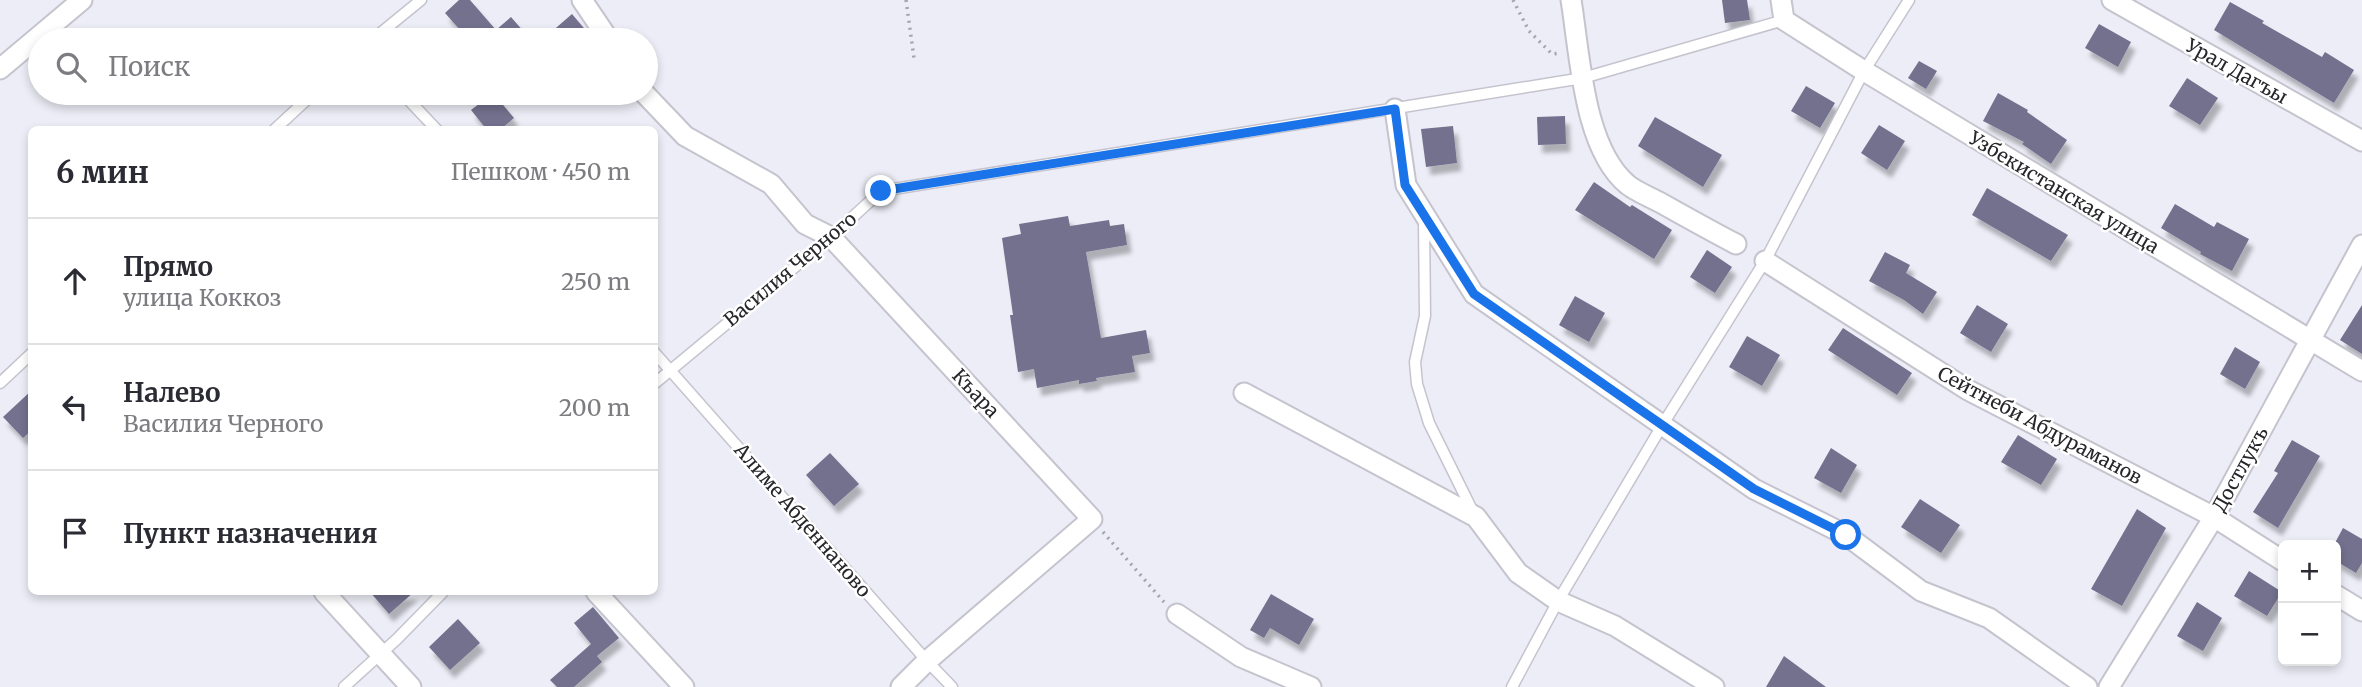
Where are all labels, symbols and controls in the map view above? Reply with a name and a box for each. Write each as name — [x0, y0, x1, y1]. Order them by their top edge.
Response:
search box — [28, 28, 658, 105]
street label: Урал Дагъы — [2181, 33, 2292, 109]
icon: search — [52, 48, 90, 86]
text: Поиск — [108, 50, 190, 83]
street label: Узбекистанская улица — [1964, 125, 2163, 258]
text: 6 мин — [56, 153, 149, 191]
text: Пешком · 450 m — [451, 157, 630, 186]
route end — [865, 175, 896, 206]
street label: Василия Черного — [719, 207, 861, 331]
text: Прямо — [123, 250, 213, 283]
icon: ahead — [56, 262, 94, 300]
text: 250 m — [561, 267, 630, 296]
text: улица Коккоз — [123, 283, 281, 312]
street label: Сейтнеби Абдураманов — [1934, 361, 2146, 489]
street label: Къара — [947, 364, 1005, 422]
text: Налево — [123, 376, 221, 409]
icon: left — [56, 388, 94, 426]
text: 200 m — [559, 393, 630, 422]
text: Василия Черного — [123, 409, 324, 438]
street label: Достлукъ — [2207, 422, 2273, 516]
street label: Алиме Абденнаново — [729, 437, 876, 602]
icon: arrive — [56, 514, 94, 552]
text: Пункт назначения — [123, 517, 377, 550]
route start — [1830, 519, 1861, 550]
map controls — [2278, 540, 2341, 666]
button: + — [2278, 540, 2341, 603]
button: − — [2278, 603, 2341, 666]

